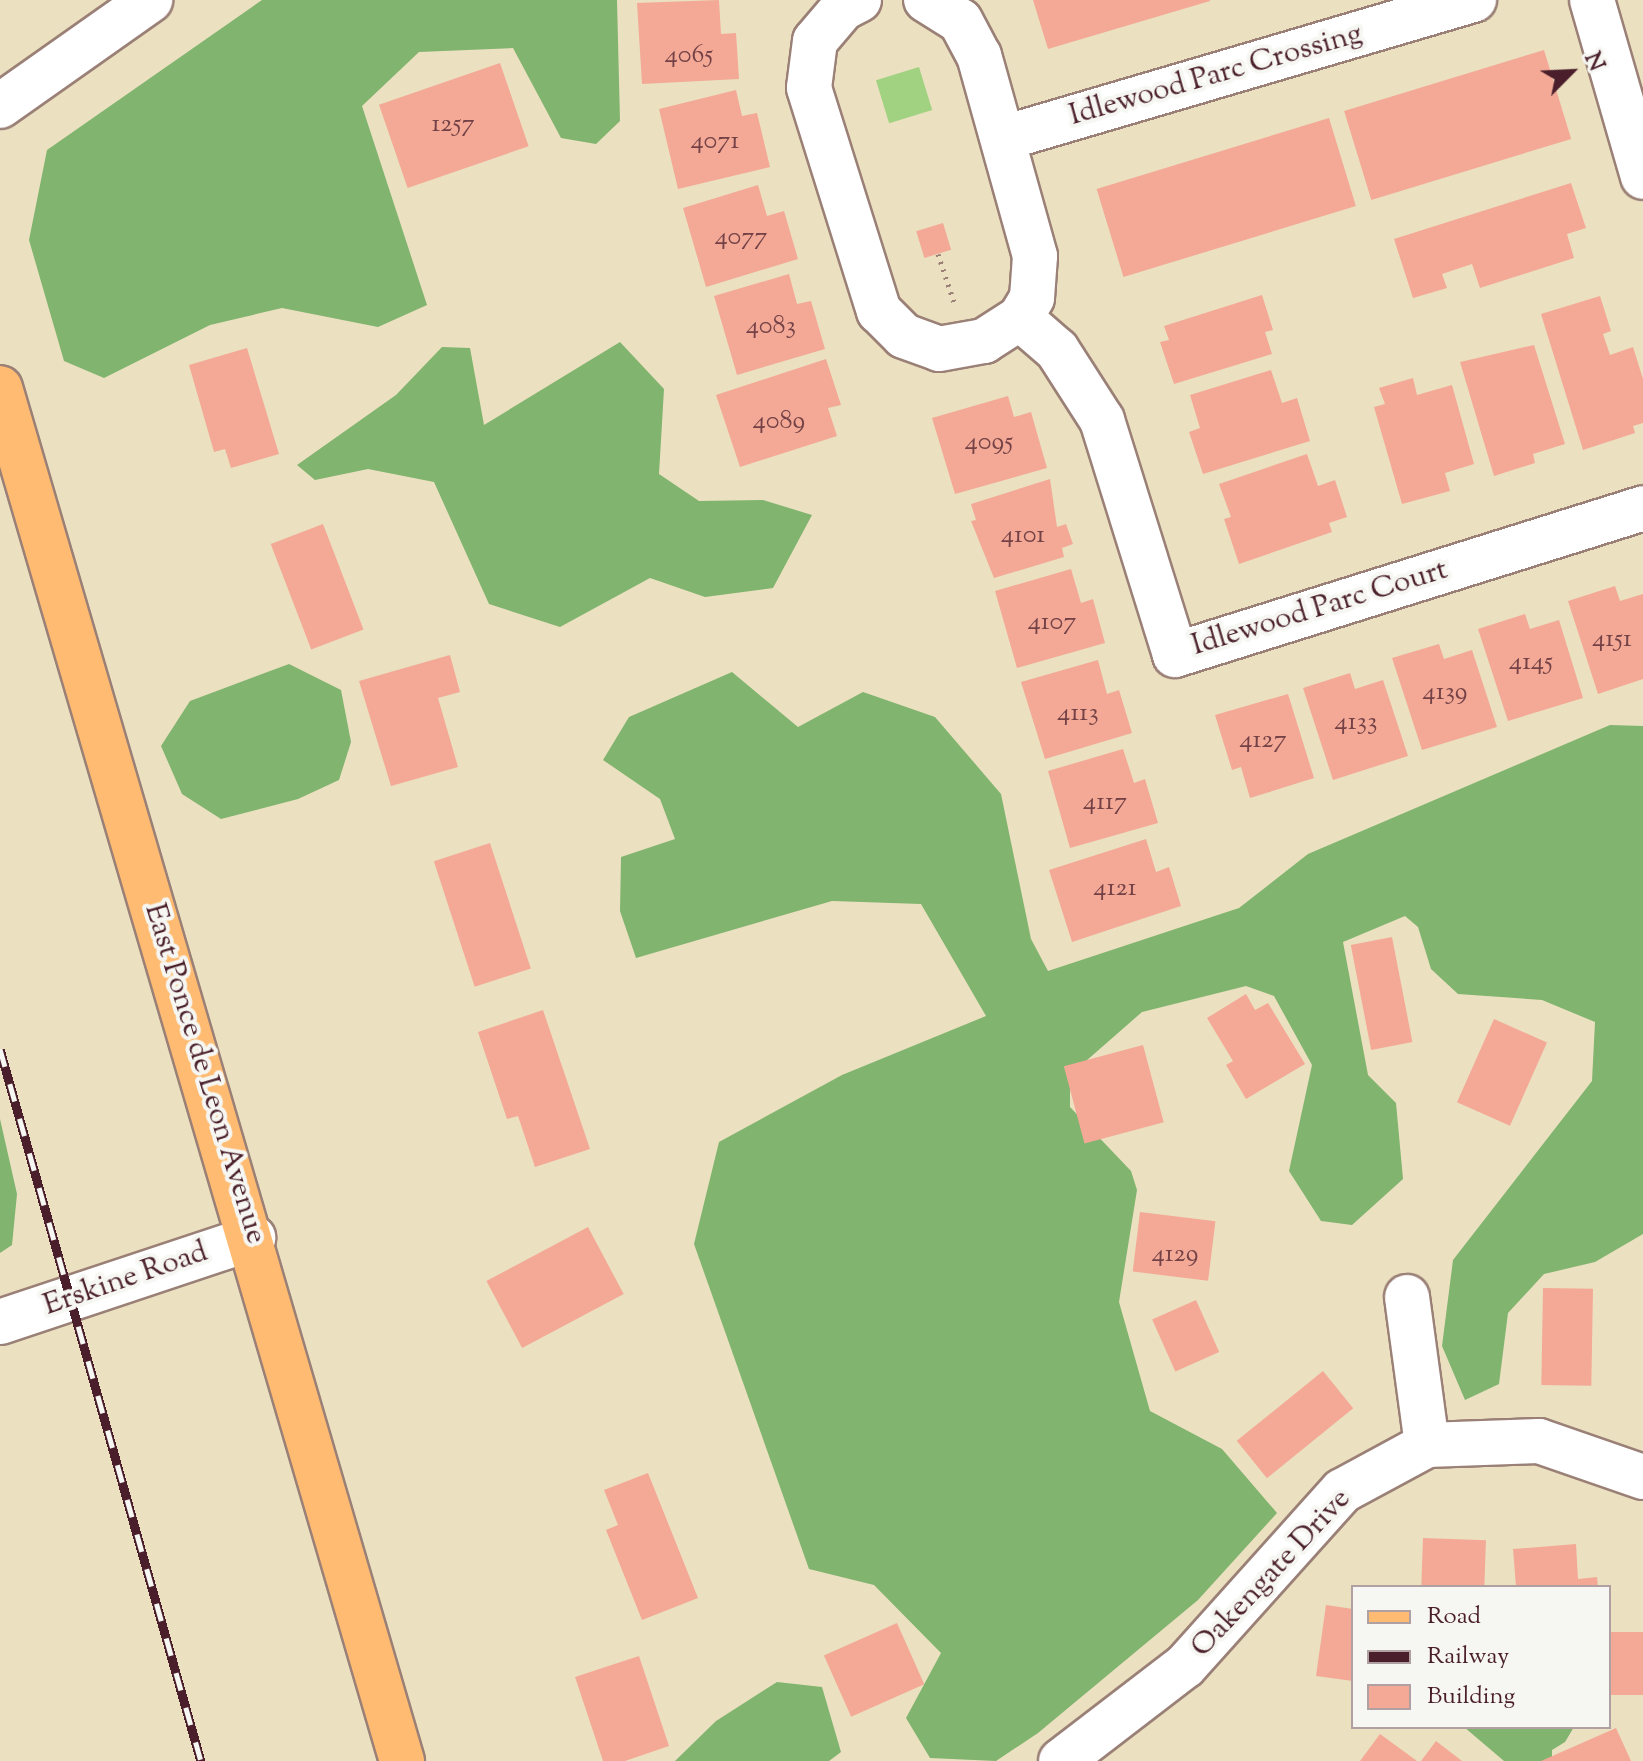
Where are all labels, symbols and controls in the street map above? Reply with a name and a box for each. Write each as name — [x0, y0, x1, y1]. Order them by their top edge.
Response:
street label: Idlewood Parc Crossing — [1065, 17, 1367, 135]
north arrow — [1531, 32, 1611, 112]
house number: 4065 — [665, 40, 713, 72]
text: N — [1575, 48, 1611, 77]
house number: 1257 — [432, 109, 474, 141]
house number: 4071 — [691, 126, 739, 158]
house number: 4077 — [715, 222, 767, 254]
house number: 4083 — [746, 311, 796, 343]
house number: 4089 — [753, 406, 805, 438]
house number: 4095 — [965, 427, 1013, 459]
house number: 4101 — [1001, 520, 1045, 552]
street label: Idlewood Parc Court — [1188, 553, 1452, 665]
house number: 4107 — [1028, 607, 1076, 639]
house number: 4151 — [1592, 624, 1632, 656]
house number: 4145 — [1509, 647, 1553, 679]
house number: 4139 — [1423, 677, 1467, 709]
house number: 4113 — [1057, 698, 1099, 730]
house number: 4133 — [1335, 707, 1377, 739]
house number: 4127 — [1239, 725, 1287, 757]
house number: 4117 — [1083, 787, 1127, 819]
house number: 4121 — [1094, 873, 1136, 905]
street label: East Ponce de Leon Avenue — [135, 900, 273, 1248]
street label: Erskine Road — [39, 1235, 213, 1325]
house number: 4129 — [1152, 1239, 1198, 1271]
street label: Oakengate Drive — [1185, 1482, 1359, 1666]
legend — [1351, 1585, 1611, 1729]
text: Road — [1427, 1600, 1481, 1634]
text: Railway — [1427, 1640, 1509, 1674]
text: Building — [1427, 1680, 1515, 1714]

